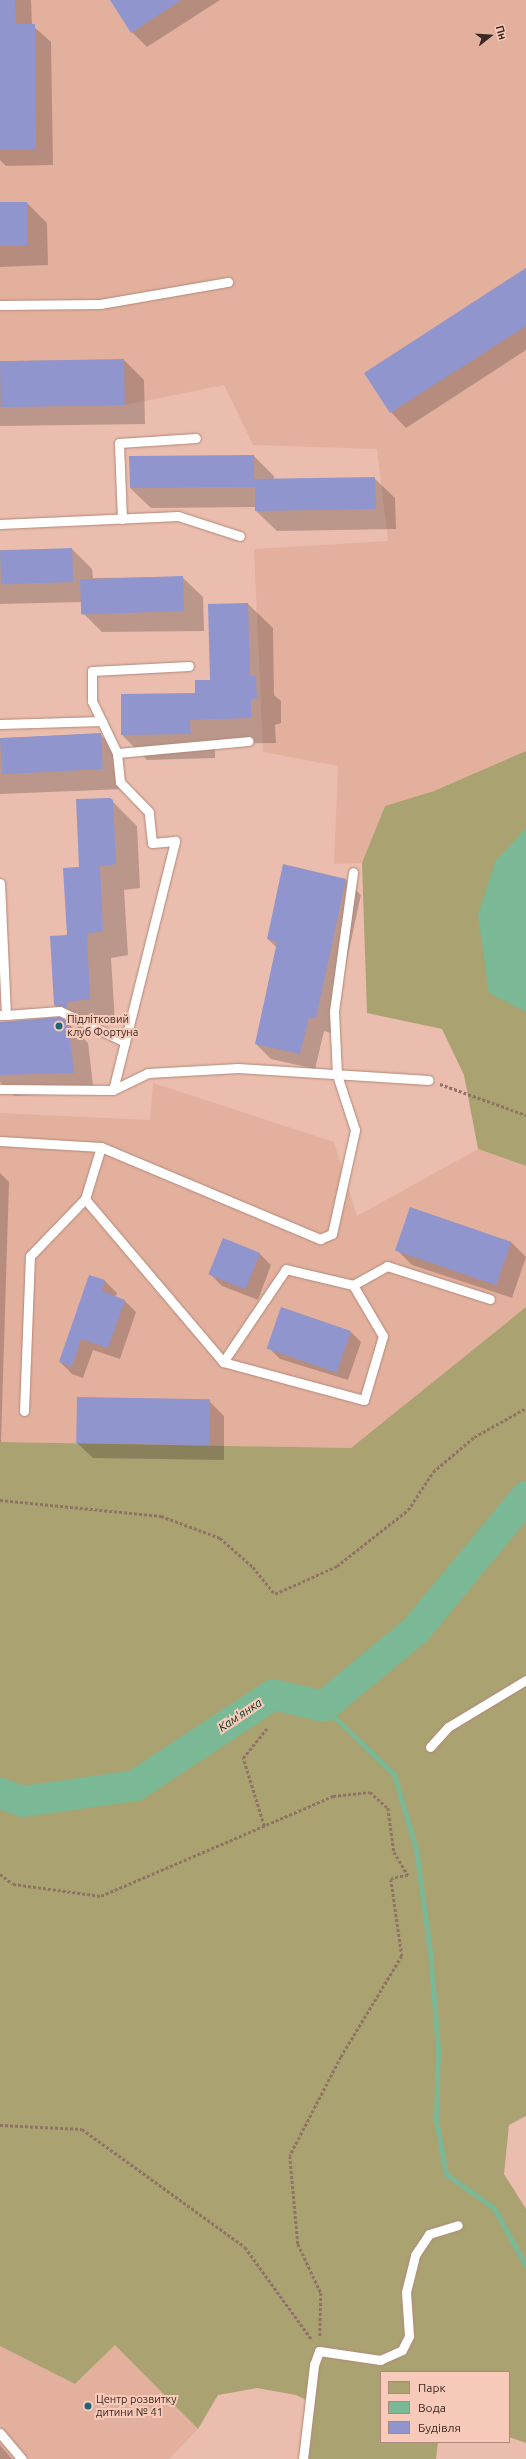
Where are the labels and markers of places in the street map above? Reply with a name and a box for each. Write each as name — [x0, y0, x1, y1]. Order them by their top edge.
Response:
place label: Підлітковий клуб Фортуна — [67, 1013, 138, 1039]
marker: Підлітковий клуб Фортуна — [54, 1021, 64, 1031]
place label: Центр розвитку дитини № 41 — [96, 2393, 177, 2419]
marker: Центр розвитку дитини № 41 — [83, 2401, 93, 2411]

